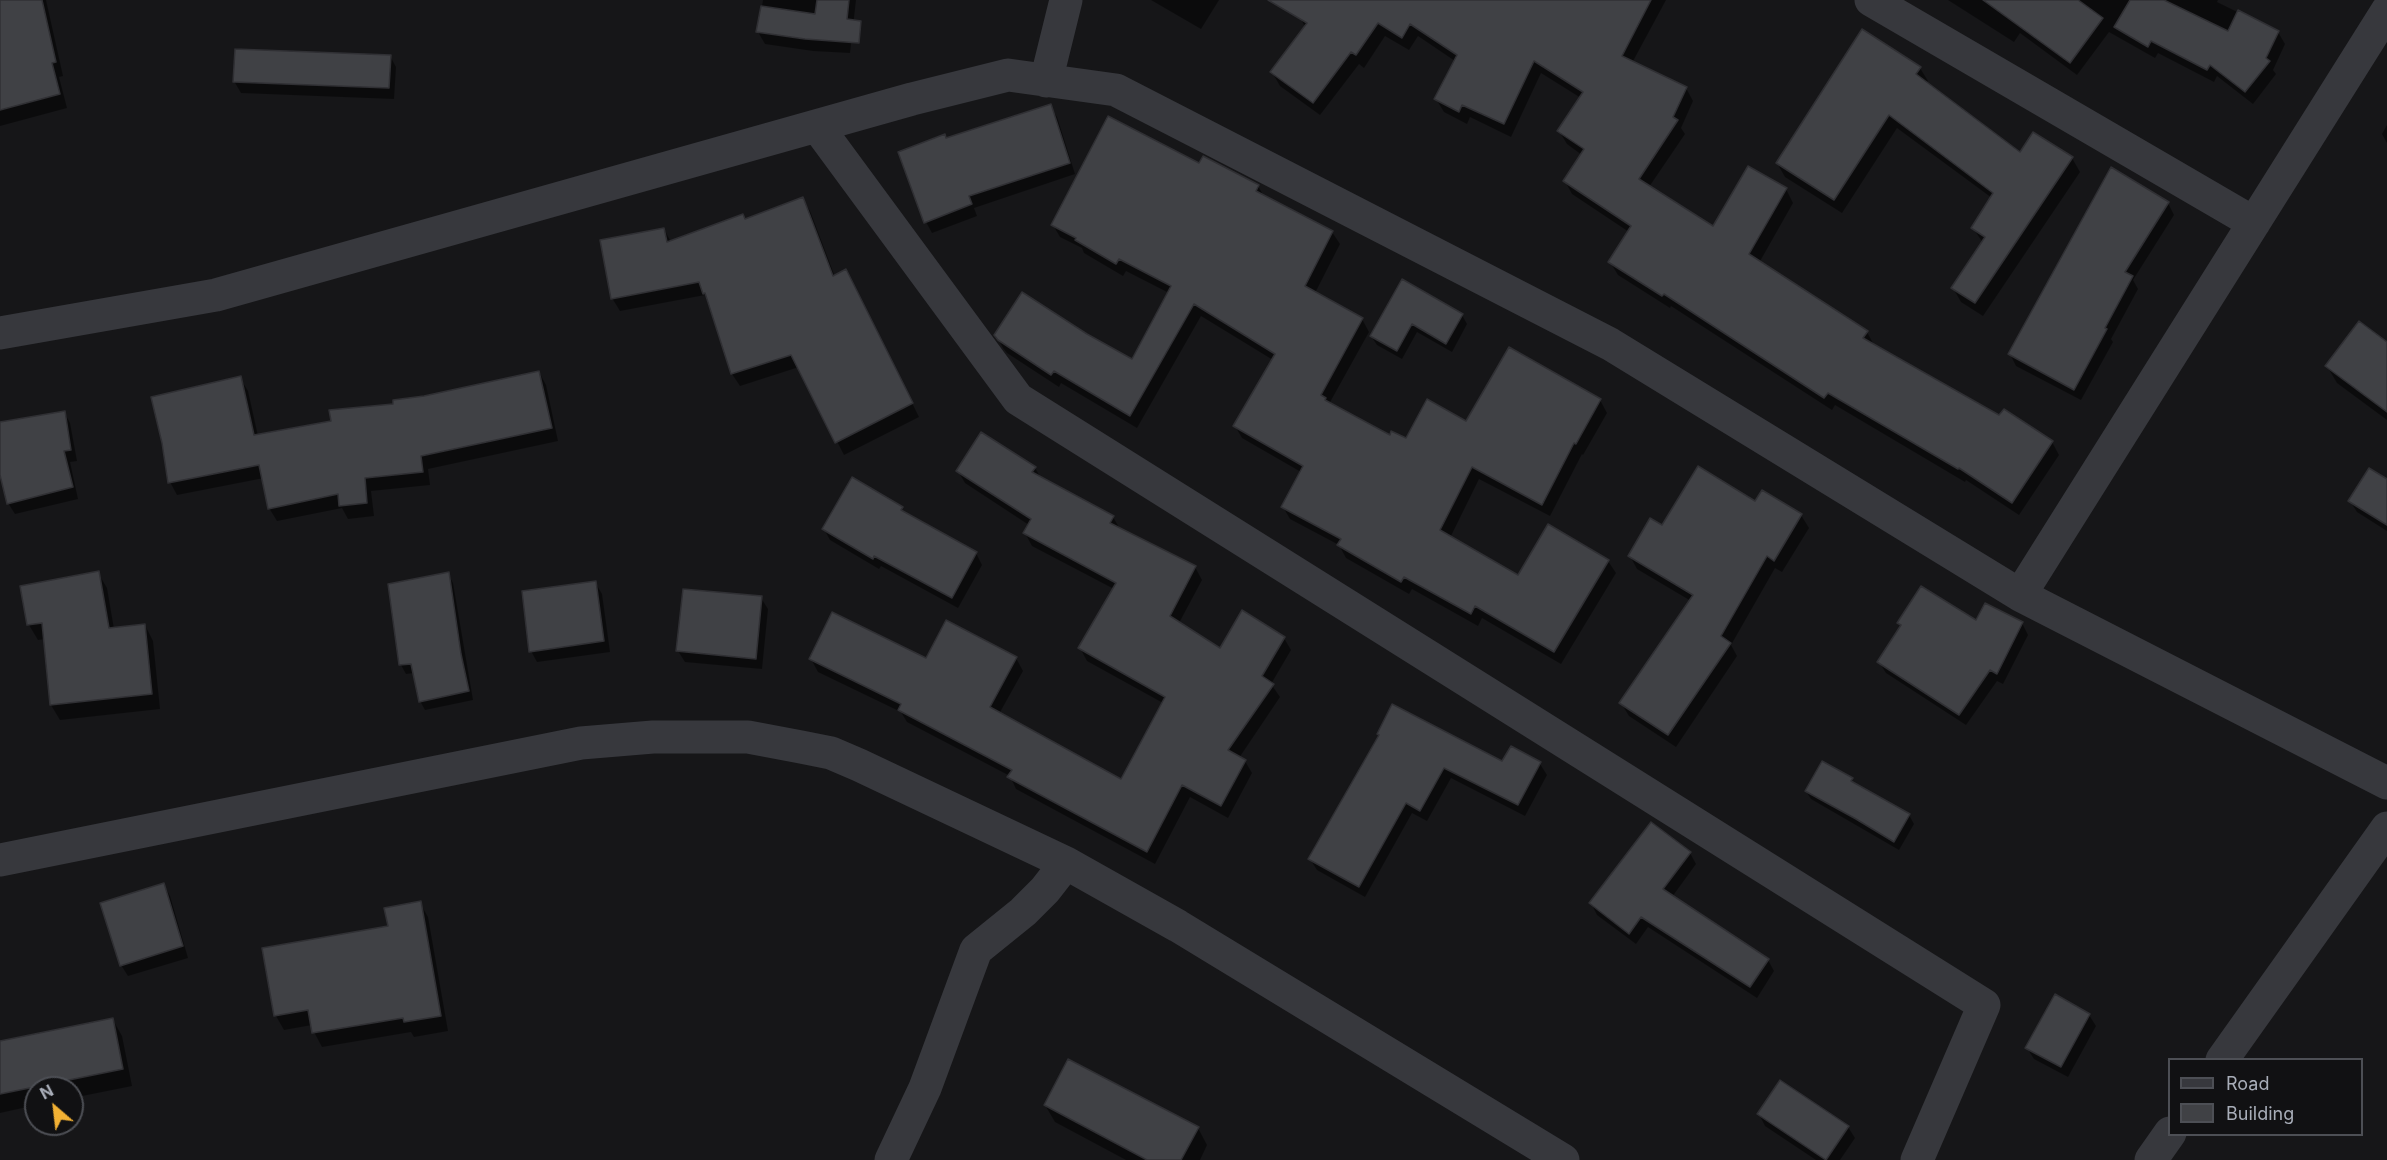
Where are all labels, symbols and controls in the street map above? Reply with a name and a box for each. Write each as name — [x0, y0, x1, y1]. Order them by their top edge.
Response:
legend — [2168, 1058, 2363, 1136]
text: Road — [2226, 1073, 2269, 1094]
north arrow — [24, 1076, 84, 1136]
text: N — [36, 1080, 57, 1104]
text: Building — [2226, 1103, 2294, 1124]

